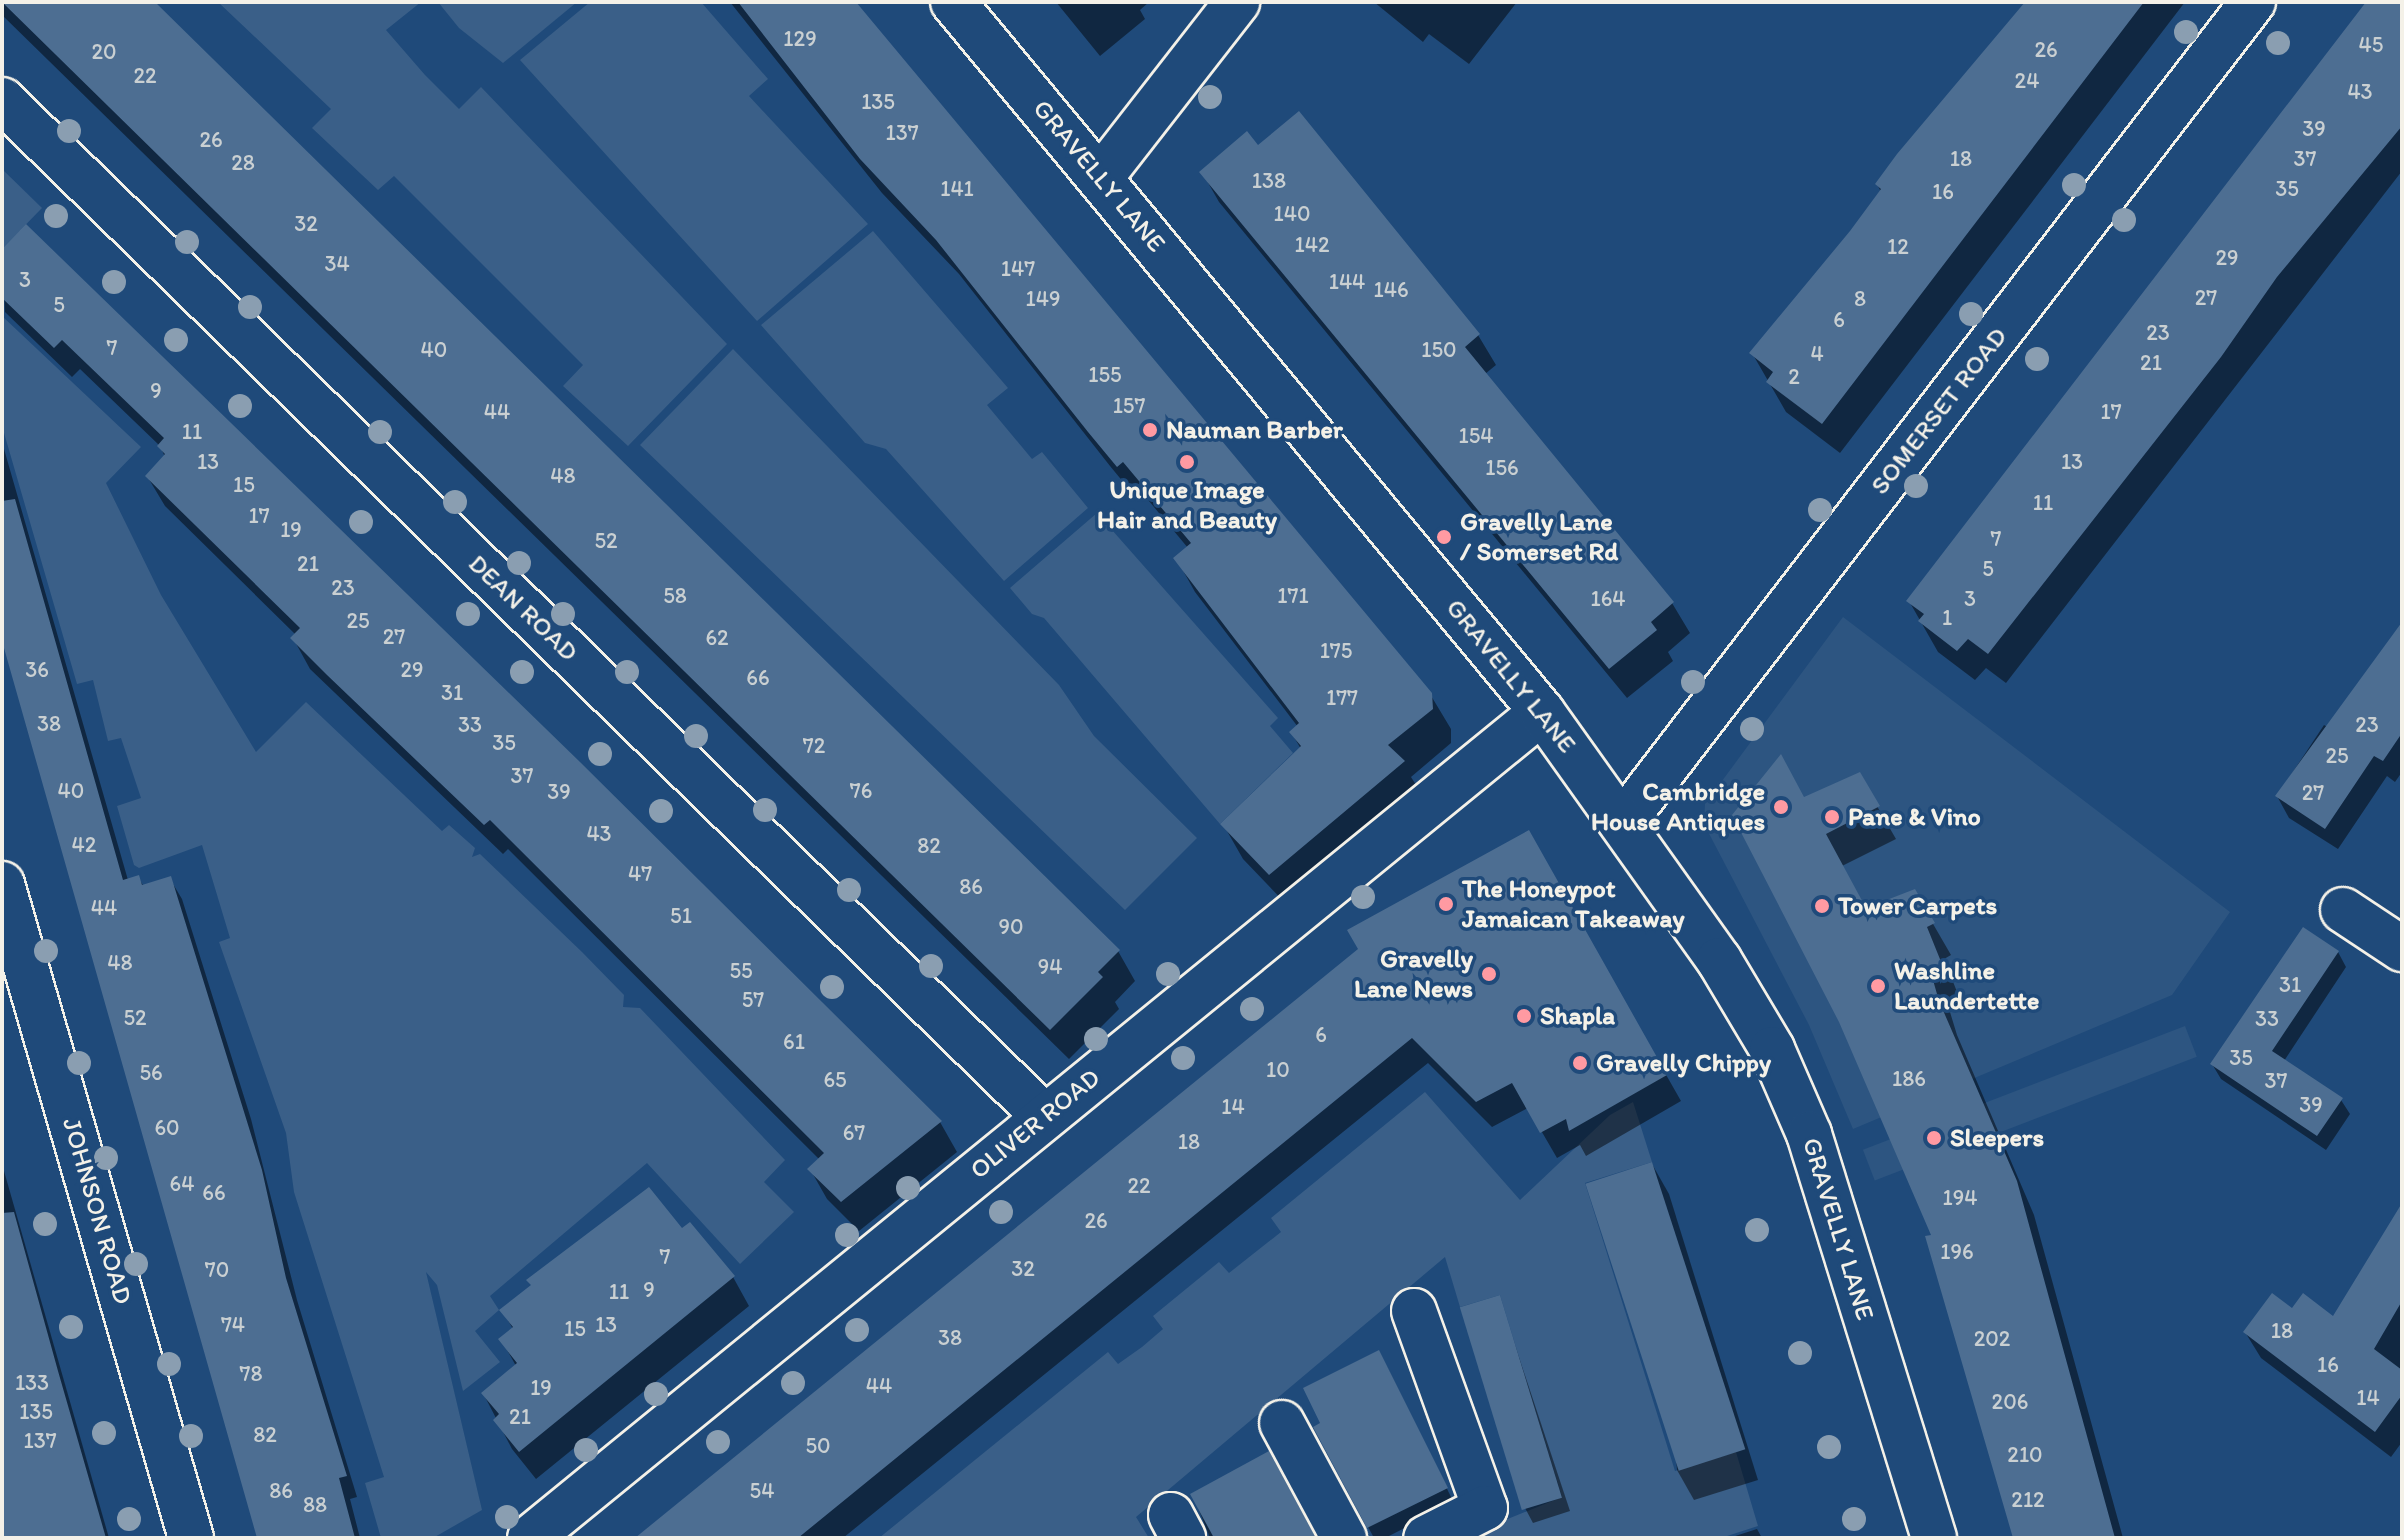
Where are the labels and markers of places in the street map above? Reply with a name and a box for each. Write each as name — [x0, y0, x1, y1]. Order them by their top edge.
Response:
place label: Nauman Barber — [1166, 414, 1343, 446]
marker: Nauman Barber — [1141, 421, 1159, 439]
marker: Unique Image Hair and Beauty — [1178, 453, 1196, 471]
place label: Unique Image Hair and Beauty — [1097, 474, 1277, 536]
place label: Gravelly Lane / Somerset Rd — [1460, 506, 1618, 568]
marker: Gravelly Lane / Somerset Rd — [1435, 528, 1453, 546]
place label: Cambridge House Antiques — [1590, 776, 1765, 838]
marker: Cambridge House Antiques — [1772, 798, 1790, 816]
place label: Pane & Vino — [1848, 801, 1981, 833]
marker: Pane & Vino — [1823, 808, 1841, 826]
place label: The Honeypot Jamaican Takeaway — [1462, 873, 1683, 934]
place label: Tower Carpets — [1838, 890, 1996, 922]
marker: The Honeypot Jamaican Takeaway — [1437, 895, 1455, 913]
marker: Tower Carpets — [1813, 897, 1831, 915]
place label: Gravelly Lane News — [1354, 943, 1473, 1004]
place label: Washline Laundertette — [1894, 955, 2039, 1016]
marker: Gravelly Lane News — [1480, 965, 1498, 983]
marker: Washline Laundertette — [1869, 977, 1887, 995]
place label: Shapla — [1540, 1000, 1615, 1032]
marker: Shapla — [1515, 1007, 1533, 1025]
place label: Gravelly Chippy — [1596, 1047, 1771, 1079]
marker: Gravelly Chippy — [1571, 1054, 1589, 1072]
place label: Sleepers — [1950, 1122, 2044, 1154]
marker: Sleepers — [1925, 1129, 1943, 1147]

